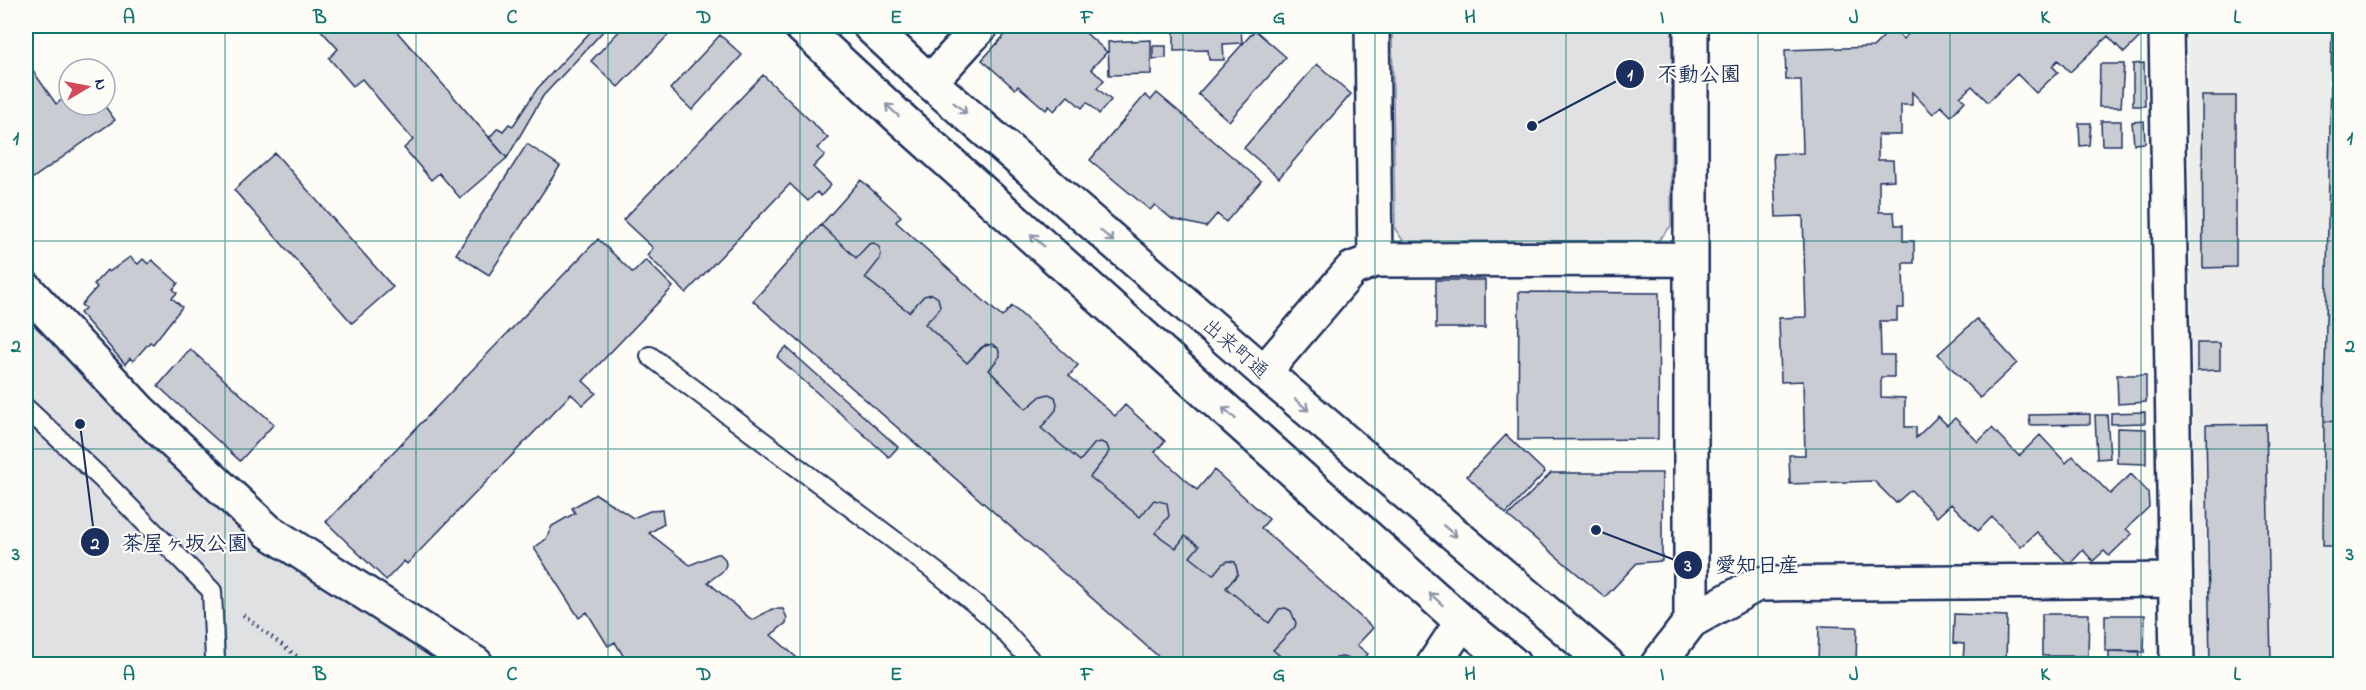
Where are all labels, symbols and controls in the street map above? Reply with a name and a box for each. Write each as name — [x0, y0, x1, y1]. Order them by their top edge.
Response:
text: A — [123, 4, 135, 33]
text: B — [312, 4, 327, 33]
text: C — [507, 4, 518, 33]
text: D — [696, 4, 711, 33]
text: E — [890, 4, 902, 33]
text: F — [1080, 4, 1094, 33]
text: G — [1273, 4, 1286, 33]
text: H — [1464, 4, 1476, 33]
text: I — [1660, 4, 1665, 33]
text: J — [1849, 4, 1859, 33]
text: K — [2040, 4, 2051, 33]
text: L — [2233, 4, 2241, 33]
callout: 不動公園 — [1615, 54, 1753, 93]
north arrow — [57, 57, 117, 117]
text: 不動公園 — [1657, 61, 1741, 91]
text: 1 — [1627, 63, 1633, 89]
text: N — [87, 77, 113, 92]
one-way arrow — [952, 101, 967, 115]
one-way arrow — [884, 103, 899, 117]
text: 1 — [13, 125, 20, 154]
text: 1 — [2347, 125, 2354, 154]
one-way arrow — [1099, 229, 1114, 243]
one-way arrow — [1029, 233, 1044, 247]
street label: 出来町通 — [1195, 313, 1274, 387]
text: 2 — [10, 333, 21, 362]
text: 2 — [2344, 333, 2355, 362]
one-way arrow — [1294, 398, 1310, 411]
one-way arrow — [1221, 406, 1236, 420]
callout: 茶屋ヶ坂公園 — [80, 523, 260, 562]
one-way arrow — [1442, 524, 1457, 538]
text: 茶屋ヶ坂公園 — [122, 530, 248, 560]
text: 2 — [90, 532, 100, 558]
text: 3 — [11, 541, 20, 570]
text: 3 — [2345, 541, 2354, 570]
callout: 愛知日産 — [1673, 545, 1811, 584]
text: 愛知日産 — [1715, 552, 1799, 582]
text: 3 — [1683, 554, 1692, 580]
one-way arrow — [1429, 592, 1444, 606]
text: A — [123, 661, 135, 690]
text: B — [312, 661, 327, 690]
text: C — [507, 661, 518, 690]
text: D — [696, 661, 711, 690]
text: E — [890, 661, 902, 690]
text: F — [1080, 661, 1094, 690]
text: G — [1273, 661, 1286, 690]
text: H — [1464, 661, 1476, 690]
text: I — [1660, 661, 1665, 690]
text: J — [1849, 661, 1859, 690]
text: K — [2040, 661, 2051, 690]
text: L — [2233, 661, 2241, 690]

